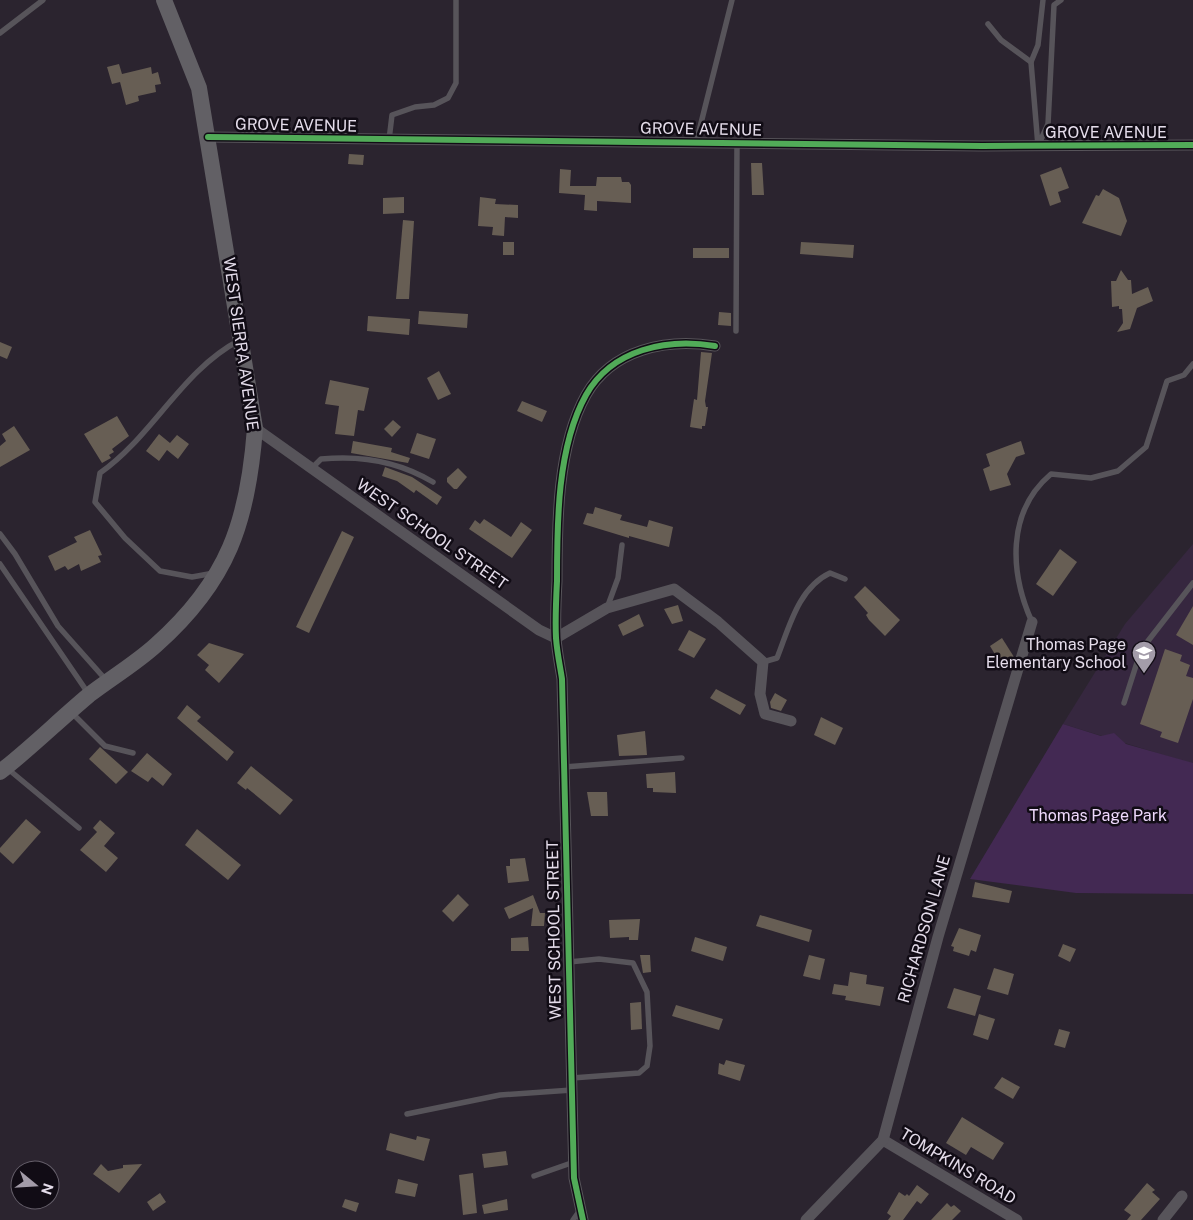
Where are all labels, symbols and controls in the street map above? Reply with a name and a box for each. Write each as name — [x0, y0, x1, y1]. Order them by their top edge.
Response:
street label: GROVE AVENUE — [235, 114, 357, 136]
street label: GROVE AVENUE — [640, 118, 762, 140]
street label: GROVE AVENUE — [1045, 123, 1167, 142]
street label: WEST SIERRA AVENUE — [219, 256, 263, 432]
street label: WEST SCHOOL STREET — [353, 475, 512, 594]
place label: Thomas Page Elementary School — [986, 635, 1126, 672]
school or university icon: Thomas Page Elementary School — [1131, 640, 1157, 674]
park label: Thomas Page Park — [1029, 806, 1167, 825]
street label: WEST SCHOOL STREET — [543, 839, 565, 1020]
street label: RICHARDSON LANE — [894, 853, 954, 1005]
street label: TOMPKINS ROAD — [897, 1124, 1019, 1208]
north arrow — [10, 1160, 60, 1210]
text: N — [38, 1181, 57, 1197]

